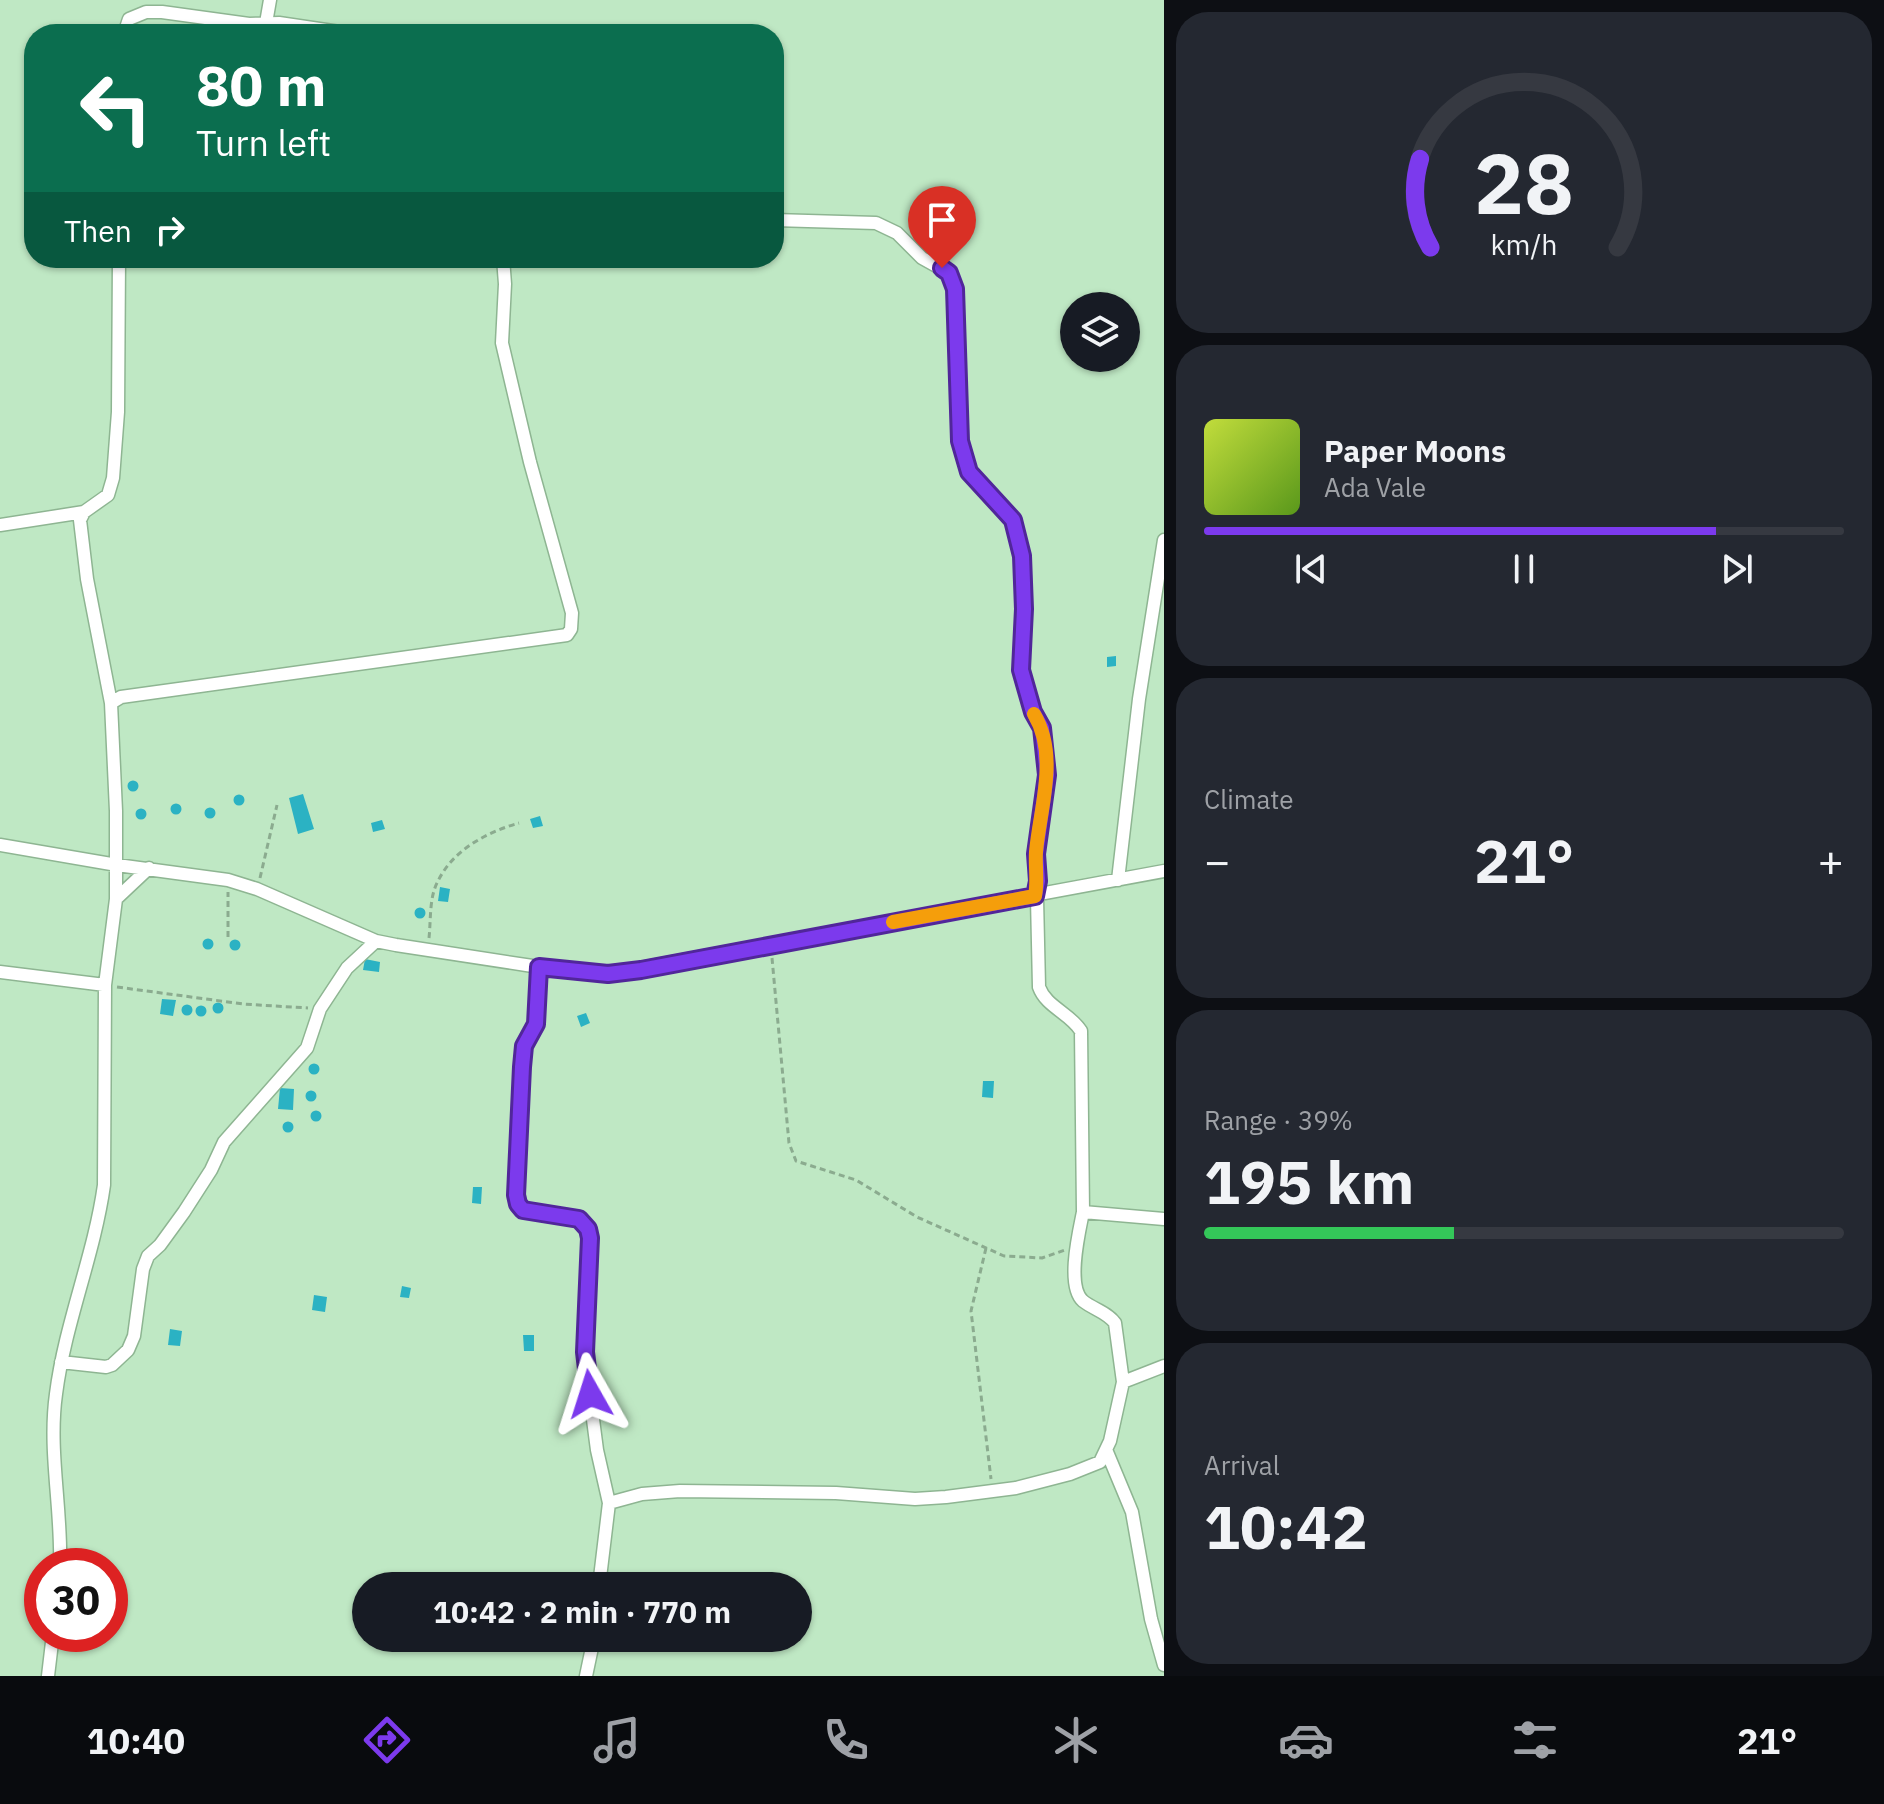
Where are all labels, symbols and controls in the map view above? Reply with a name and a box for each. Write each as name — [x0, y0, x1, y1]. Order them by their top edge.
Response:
text: 80 m — [196, 49, 326, 121]
icon: left — [64, 56, 168, 160]
text: Turn left — [196, 119, 331, 166]
text: 28 — [1474, 129, 1574, 237]
pin — [908, 186, 976, 268]
icon: arrive — [920, 198, 964, 242]
icon: right — [148, 208, 192, 252]
text: Then — [64, 211, 132, 250]
text: km/h — [1490, 227, 1558, 264]
map controls — [1060, 292, 1140, 372]
button: layers — [1060, 292, 1140, 372]
text: Paper Moons — [1324, 431, 1506, 470]
text: Ada Vale — [1324, 470, 1426, 504]
icon: previous — [1289, 547, 1333, 591]
icon: pause — [1502, 547, 1546, 591]
icon: next — [1715, 547, 1759, 591]
text: Climate — [1204, 782, 1294, 816]
text: 21° — [1474, 821, 1574, 900]
text: − — [1204, 832, 1230, 889]
text: + — [1818, 832, 1844, 889]
text: Range · 39% — [1204, 1103, 1353, 1137]
text: 195 km — [1204, 1142, 1414, 1221]
position arrow — [548, 1352, 632, 1436]
text: Arrival — [1204, 1448, 1280, 1482]
text: 10:42 — [1204, 1487, 1368, 1566]
speed limit sign: 30 — [24, 1548, 128, 1652]
text: 10:42 · 2 min · 770 m — [433, 1592, 731, 1631]
icon: directions — [359, 1712, 415, 1768]
icon: music — [589, 1712, 645, 1768]
icon: phone — [818, 1712, 874, 1768]
icon: climate — [1048, 1712, 1104, 1768]
icon: car — [1278, 1712, 1334, 1768]
icon: filters — [1507, 1712, 1563, 1768]
text: 10:40 — [87, 1717, 185, 1764]
text: 21° — [1737, 1717, 1797, 1764]

